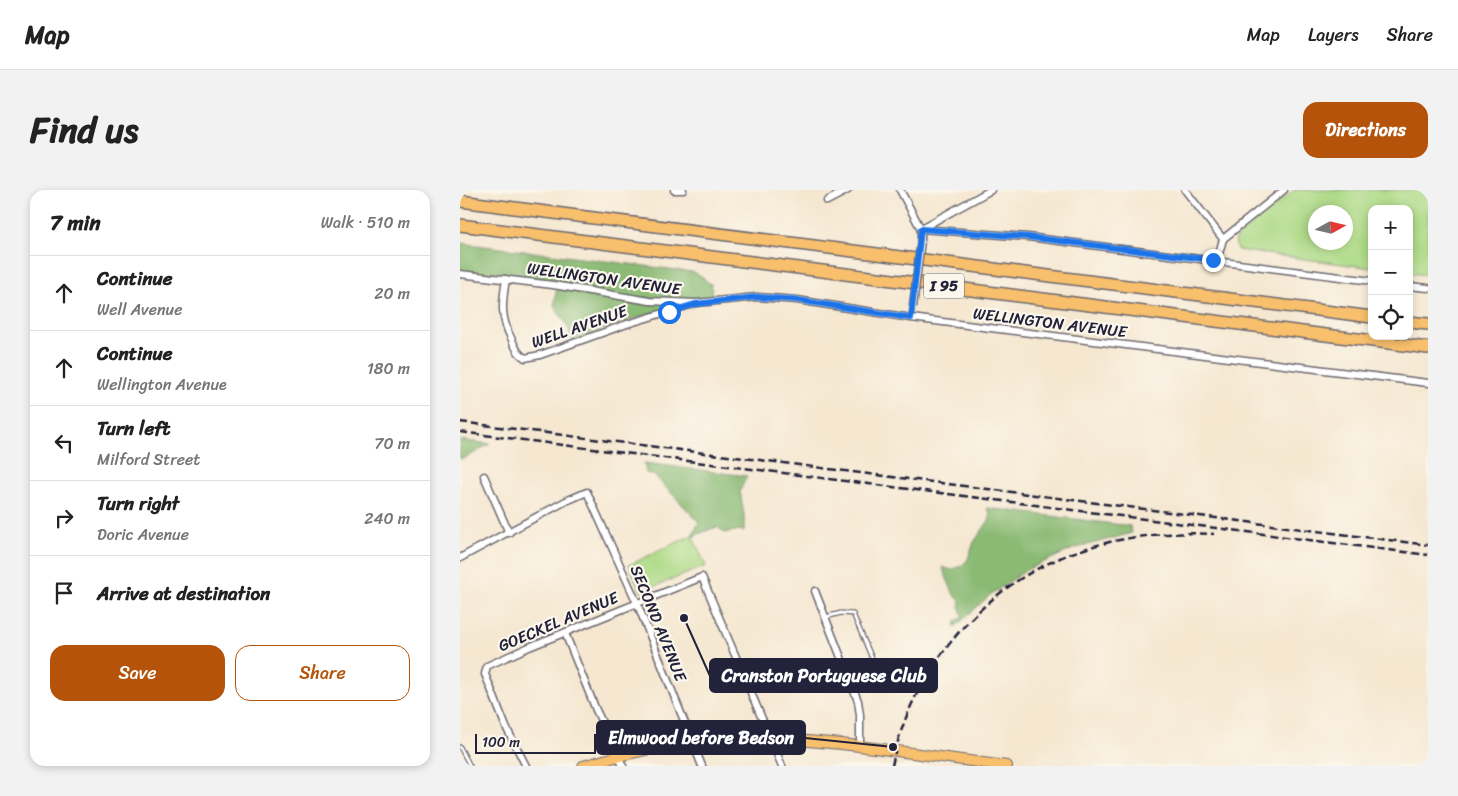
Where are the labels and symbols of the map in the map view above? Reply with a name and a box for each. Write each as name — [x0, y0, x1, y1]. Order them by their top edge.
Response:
north arrow — [1308, 205, 1353, 250]
route end — [1202, 249, 1225, 272]
street label: WELLINGTON AVENUE — [525, 253, 684, 304]
road number: I 95 — [924, 274, 964, 298]
street label: WELL AVENUE — [527, 296, 632, 356]
street label: WELLINGTON AVENUE — [971, 299, 1130, 346]
route start — [658, 301, 681, 324]
street label: SECOND AVENUE — [622, 560, 696, 687]
street label: GOECKEL AVENUE — [493, 583, 624, 660]
callout: Cranston Portuguese Club — [710, 659, 937, 692]
text: Cranston Portuguese Club — [720, 660, 927, 692]
callout: Elmwood before Bedson — [597, 721, 805, 754]
text: Elmwood before Bedson — [608, 722, 794, 754]
scale bar — [475, 731, 596, 754]

